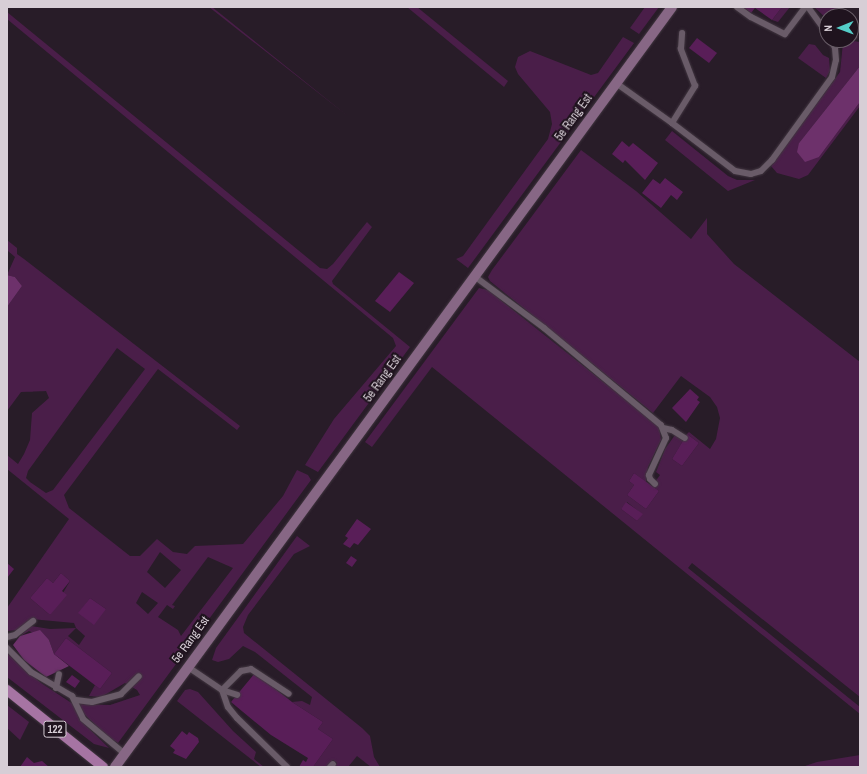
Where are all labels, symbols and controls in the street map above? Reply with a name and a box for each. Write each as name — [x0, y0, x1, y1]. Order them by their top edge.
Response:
north arrow — [819, 8, 859, 48]
text: N — [821, 25, 835, 32]
street label: 5e Rang Est — [552, 92, 596, 144]
street label: 5e Rang Est — [361, 353, 405, 405]
street label: 5e Rang Est — [169, 614, 213, 666]
road number: 122 — [43, 720, 67, 738]

